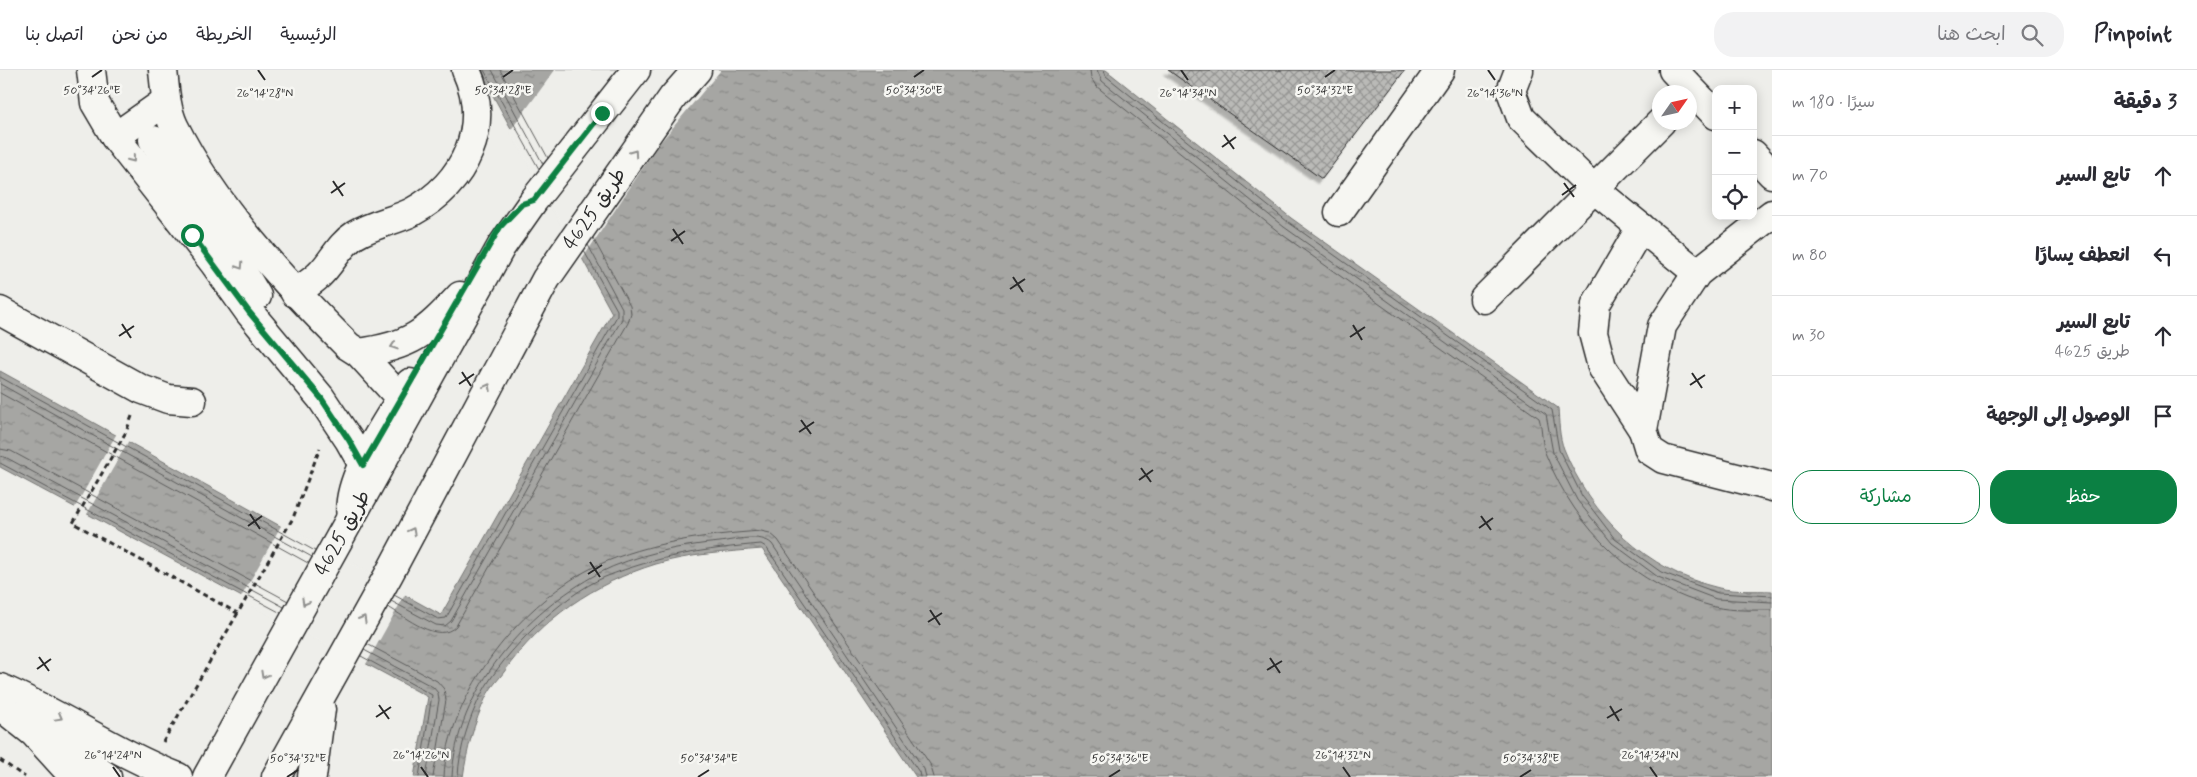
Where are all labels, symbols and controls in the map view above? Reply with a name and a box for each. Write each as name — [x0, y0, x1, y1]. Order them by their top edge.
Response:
search box — [1714, 12, 2064, 57]
text: Pinpoint — [2094, 19, 2172, 50]
icon: search — [2018, 21, 2046, 49]
text: ابحث هنا — [1937, 22, 2006, 47]
text: اتصل بنا — [25, 23, 84, 47]
text: من نحن — [112, 23, 168, 47]
text: الخريطة — [196, 23, 252, 47]
text: الرئيسية — [280, 23, 337, 47]
text: 50°34'26"E — [63, 83, 121, 99]
text: 50°34'28"E — [474, 83, 532, 99]
text: 50°34'30"E — [885, 83, 943, 99]
text: 50°34'32"E — [1297, 83, 1353, 99]
north arrow — [1652, 85, 1697, 130]
map controls — [1712, 85, 1757, 220]
button: + — [1712, 85, 1757, 130]
text: 26°14'28"N — [237, 86, 293, 102]
text: 26°14'34"N — [1160, 86, 1216, 102]
text: 26°14'36"N — [1467, 86, 1523, 102]
text: 3 دقيقة — [2113, 88, 2177, 116]
text: سيرًا · 180 m — [1792, 92, 1875, 113]
route end — [591, 102, 614, 125]
button: − — [1712, 130, 1757, 175]
one-way arrow — [628, 149, 637, 159]
one-way arrow — [127, 153, 135, 162]
icon: ahead — [2149, 162, 2177, 190]
street label: طريق 4625 — [557, 163, 633, 255]
text: تابع السير — [2057, 163, 2130, 188]
text: 70 m — [1792, 165, 1828, 186]
button: locate — [1712, 175, 1757, 220]
route start — [181, 224, 204, 247]
icon: left — [2149, 242, 2177, 270]
text: انعطف يسارًا — [2035, 243, 2130, 268]
text: 80 m — [1792, 245, 1827, 266]
one-way arrow — [234, 261, 243, 270]
text: تابع السير — [2057, 310, 2130, 335]
icon: ahead — [2149, 322, 2177, 350]
text: 30 m — [1792, 325, 1825, 346]
one-way arrow — [391, 340, 399, 350]
text: طريق 4625 — [2055, 341, 2130, 362]
one-way arrow — [482, 383, 492, 392]
icon: arrive — [2149, 402, 2177, 430]
text: الوصول إلى الوجهة — [1986, 403, 2130, 428]
button: مشاركة — [1792, 470, 1980, 524]
button: حفظ — [1990, 470, 2177, 524]
street label: طريق 4625 — [308, 485, 378, 581]
one-way arrow — [406, 527, 416, 536]
one-way arrow — [301, 596, 311, 605]
one-way arrow — [356, 616, 366, 625]
one-way arrow — [260, 670, 270, 679]
one-way arrow — [54, 710, 63, 720]
text: 26°14'24"N — [84, 748, 142, 764]
text: 26°14'26"N — [393, 748, 449, 764]
text: 26°14'32"N — [1315, 748, 1371, 764]
text: 26°14'34"N — [1622, 748, 1678, 764]
text: 50°34'32"E — [270, 751, 326, 767]
text: 50°34'34"E — [680, 751, 738, 767]
text: 50°34'36"E — [1092, 751, 1148, 767]
text: 50°34'38"E — [1503, 751, 1559, 767]

